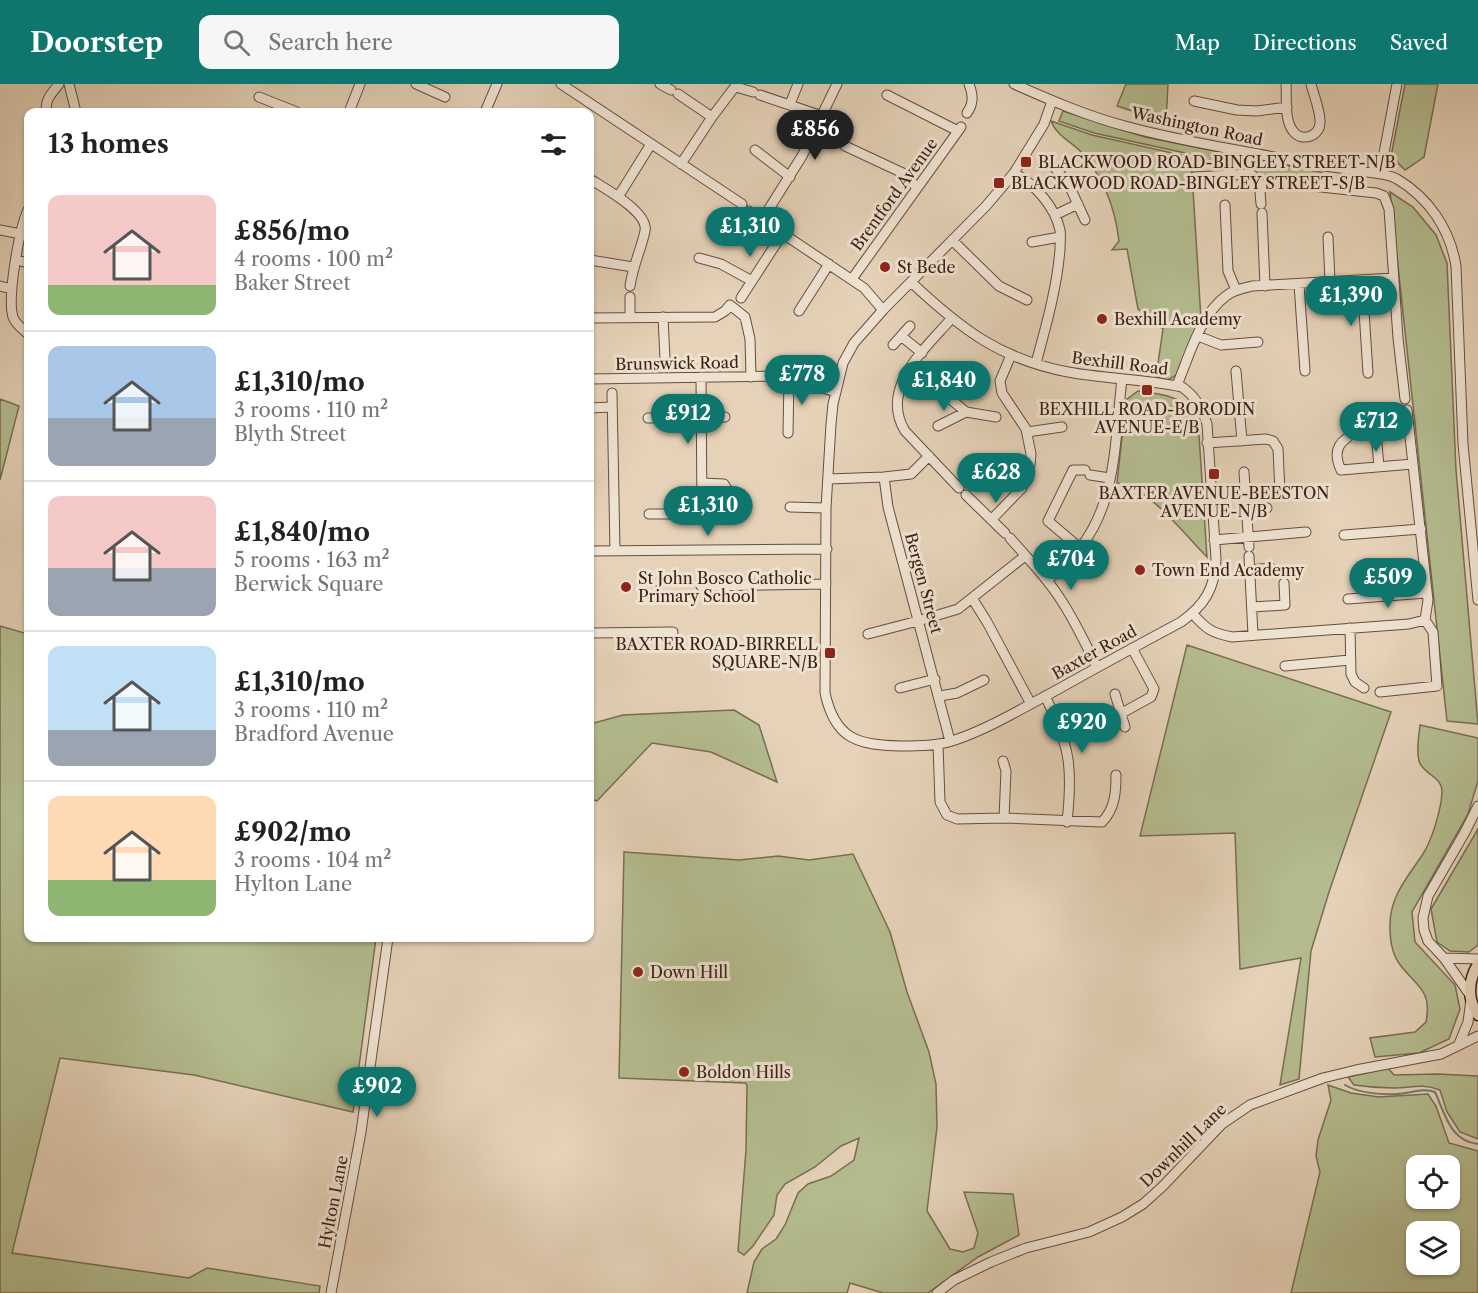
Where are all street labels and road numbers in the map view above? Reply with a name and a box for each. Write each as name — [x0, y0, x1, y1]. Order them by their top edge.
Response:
street label: Washington Road — [1128, 102, 1265, 150]
street label: Brentford Avenue — [846, 134, 942, 254]
street label: Bexhill Road — [1071, 347, 1170, 379]
street label: Brunswick Road — [615, 352, 739, 374]
street label: Bergen Street — [901, 530, 947, 636]
street label: Baxter Road — [1048, 620, 1140, 683]
street label: Downhill Lane — [1136, 1099, 1230, 1191]
street label: Hylton Lane — [314, 1154, 352, 1250]

